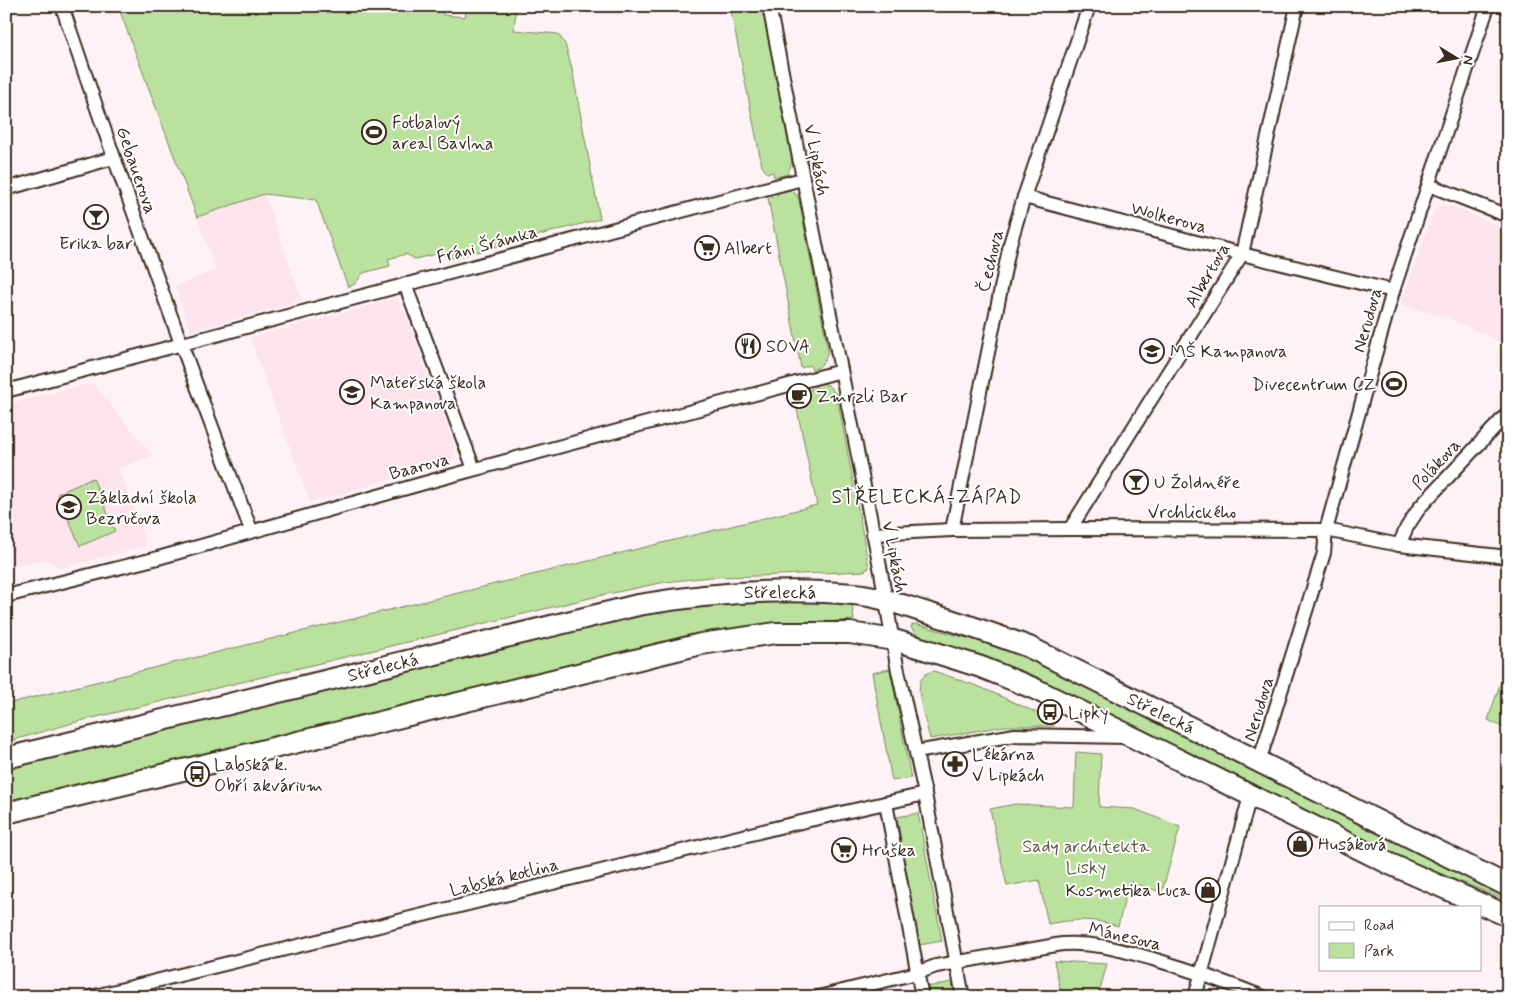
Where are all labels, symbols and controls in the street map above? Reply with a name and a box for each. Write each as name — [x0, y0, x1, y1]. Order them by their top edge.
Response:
north arrow — [1432, 32, 1482, 82]
text: N — [1458, 54, 1477, 66]
place label: Fotbalový areal Bavlna — [392, 111, 493, 156]
sports icon: Fotbalový areal Bavlna — [361, 119, 387, 145]
street label: V Lipkách — [797, 122, 835, 198]
street label: Gebauerova — [110, 123, 162, 217]
street label: Wolkerova — [1128, 196, 1209, 240]
bar icon: Erika bar — [83, 204, 109, 230]
street label: Fráni Šrámka — [434, 220, 540, 270]
street label: Čechova — [972, 228, 1010, 295]
place label: Erika bar — [59, 232, 134, 256]
supermarket icon: Albert — [694, 235, 720, 261]
place label: Albert — [724, 237, 772, 261]
street label: Albertova — [1180, 239, 1236, 312]
street label: Nerudova — [1347, 285, 1389, 356]
restaurant icon: SOVA — [735, 333, 761, 359]
place label: SOVA — [766, 335, 810, 359]
school or university icon: MŠ Kampanova — [1139, 338, 1165, 364]
place label: MŠ Kampanova — [1170, 340, 1287, 364]
place label: Mateřská škola Kampanova — [370, 371, 486, 416]
sports icon: Divecentrum CZ — [1381, 371, 1407, 397]
place label: Divecentrum CZ — [1252, 373, 1376, 397]
school or university icon: Mateřská škola Kampanova — [339, 379, 365, 405]
cafe icon: Zmrzli Bar — [786, 383, 812, 409]
place label: Zmrzli Bar — [816, 385, 908, 409]
street label: Polákova — [1407, 434, 1467, 495]
street label: Baarova — [386, 447, 452, 487]
bar icon: U Žoldnéře — [1123, 469, 1149, 495]
place label: U Žoldnéře — [1154, 471, 1241, 495]
district label: STŘELECKÁ-ZÁPAD — [832, 484, 1022, 510]
place label: Základní škola Bezručova — [86, 486, 197, 531]
school or university icon: Základní škola Bezručova — [56, 494, 82, 520]
street label: Vrchlického — [1148, 501, 1236, 525]
street label: V Lipkách — [875, 519, 913, 595]
street label: Střelecká — [744, 581, 816, 605]
street label: Střelecká — [345, 648, 421, 688]
street label: Nerudova — [1238, 674, 1280, 745]
street label: Střelecká — [1123, 687, 1198, 741]
bus stop icon: Lipky — [1037, 699, 1063, 725]
place label: Lipky — [1068, 701, 1108, 725]
place label: Lékárna V Lipkách — [972, 743, 1044, 788]
pharmacy icon: Lékárna V Lipkách — [942, 751, 968, 777]
place label: Labská k. Obří akvárium — [214, 753, 323, 798]
bus stop icon: Labská k. Obří akvárium — [184, 761, 210, 787]
shop icon: Husáková — [1287, 831, 1313, 857]
place label: Husáková — [1318, 833, 1387, 857]
park label: Sady architekta Lisky — [1022, 835, 1150, 880]
supermarket icon: Hruška — [831, 837, 857, 863]
place label: Hruška — [862, 839, 916, 863]
street label: Labská kotlina — [447, 853, 561, 903]
shop icon: Kosmetika Luca — [1195, 877, 1221, 903]
place label: Kosmetika Luca — [1065, 879, 1190, 903]
legend — [1319, 906, 1482, 970]
text: Road — [1364, 916, 1394, 936]
street label: Mánesova — [1086, 917, 1163, 957]
text: Park — [1364, 942, 1394, 962]

